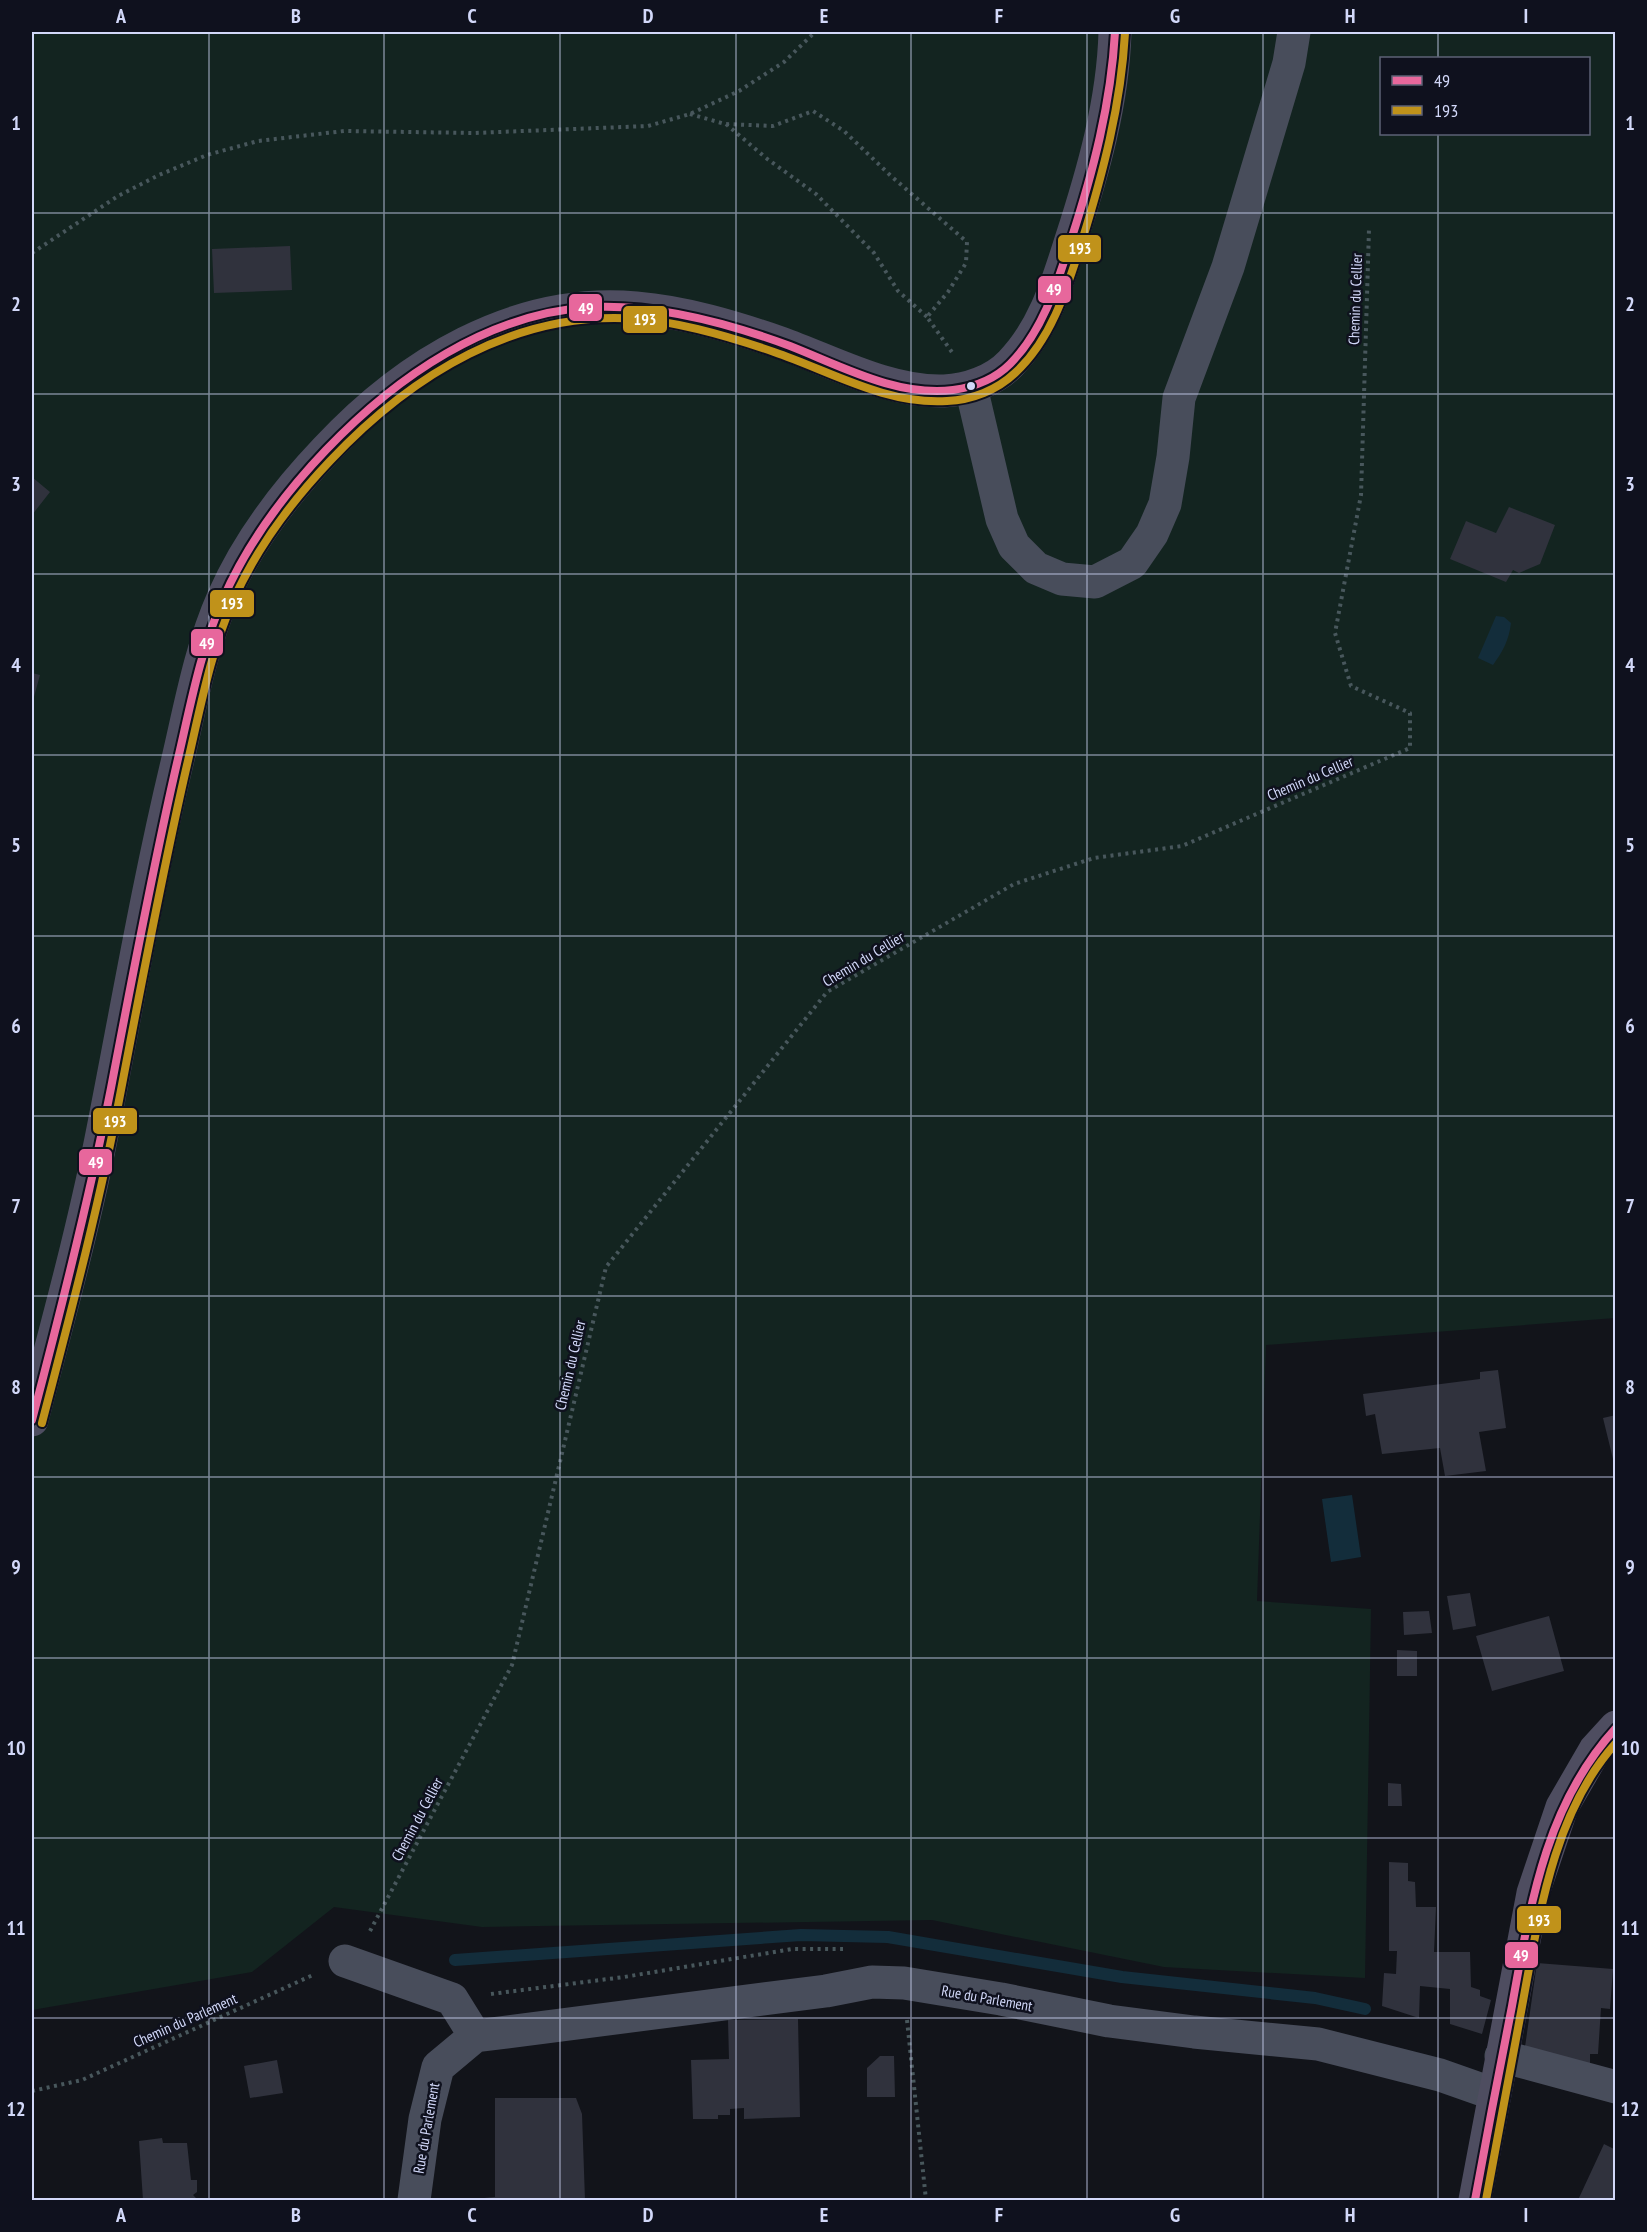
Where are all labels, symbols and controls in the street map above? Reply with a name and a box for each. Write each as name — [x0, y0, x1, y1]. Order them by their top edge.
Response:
text: A — [115, 3, 127, 29]
text: B — [291, 3, 301, 29]
text: C — [467, 3, 477, 29]
text: D — [643, 3, 654, 29]
text: E — [820, 3, 828, 29]
text: F — [995, 3, 1003, 29]
text: G — [1170, 3, 1180, 29]
text: H — [1345, 3, 1355, 29]
text: I — [1524, 3, 1528, 29]
legend — [1380, 57, 1590, 135]
text: 49 — [1434, 69, 1450, 92]
text: 193 — [1434, 99, 1458, 122]
text: 1 — [11, 110, 21, 136]
text: 1 — [1625, 110, 1635, 136]
line badge: 193 — [1057, 234, 1102, 263]
text: 193 — [1069, 238, 1091, 258]
street label: Chemin du Cellier — [1344, 252, 1366, 345]
line badge: 49 — [1037, 275, 1072, 304]
text: 49 — [1046, 279, 1062, 299]
text: 2 — [11, 291, 21, 317]
text: 2 — [1625, 291, 1635, 317]
line badge: 49 — [568, 293, 603, 322]
text: 49 — [578, 298, 594, 318]
line badge: 193 — [622, 305, 668, 334]
text: 193 — [634, 309, 656, 329]
unlabelled marker — [965, 380, 977, 392]
text: 3 — [11, 471, 21, 497]
text: 3 — [1625, 471, 1635, 497]
line badge: 193 — [209, 589, 255, 618]
text: 193 — [221, 593, 243, 613]
line badge: 49 — [190, 628, 224, 657]
text: 49 — [199, 633, 215, 653]
text: 4 — [11, 652, 21, 678]
text: 4 — [1625, 652, 1635, 678]
street label: Chemin du Cellier — [1264, 751, 1357, 805]
text: 5 — [11, 832, 21, 858]
text: 5 — [1625, 832, 1635, 858]
street label: Chemin du Cellier — [819, 927, 908, 991]
text: 6 — [11, 1013, 21, 1039]
text: 6 — [1625, 1013, 1635, 1039]
line badge: 193 — [92, 1107, 138, 1135]
text: 193 — [104, 1111, 126, 1131]
line badge: 49 — [78, 1148, 113, 1176]
text: 49 — [88, 1152, 104, 1172]
text: 7 — [11, 1193, 21, 1219]
text: 7 — [1625, 1193, 1635, 1219]
street label: Chemin du Cellier — [550, 1317, 590, 1412]
text: 8 — [11, 1374, 21, 1400]
text: 8 — [1625, 1374, 1635, 1400]
text: 9 — [11, 1554, 21, 1580]
text: 9 — [1625, 1554, 1635, 1580]
text: 10 — [6, 1735, 26, 1761]
text: 10 — [1620, 1735, 1640, 1761]
street label: Chemin du Cellier — [387, 1773, 447, 1864]
line badge: 193 — [1516, 1905, 1562, 1934]
text: 193 — [1528, 1910, 1550, 1930]
text: 11 — [6, 1915, 26, 1941]
text: 11 — [1620, 1915, 1640, 1941]
line badge: 49 — [1504, 1941, 1539, 1969]
text: 49 — [1513, 1945, 1529, 1965]
street label: Rue du Parlement — [940, 1981, 1034, 2015]
street label: Chemin du Parlement — [130, 1989, 240, 2051]
street label: Rue du Parlement — [409, 2081, 443, 2175]
text: 12 — [6, 2096, 26, 2122]
text: 12 — [1620, 2096, 1640, 2122]
text: A — [115, 2202, 127, 2228]
text: B — [291, 2202, 301, 2228]
text: C — [467, 2202, 477, 2228]
text: D — [643, 2202, 654, 2228]
text: E — [820, 2202, 828, 2228]
text: F — [995, 2202, 1003, 2228]
text: G — [1170, 2202, 1180, 2228]
text: H — [1345, 2202, 1355, 2228]
text: I — [1524, 2202, 1528, 2228]

